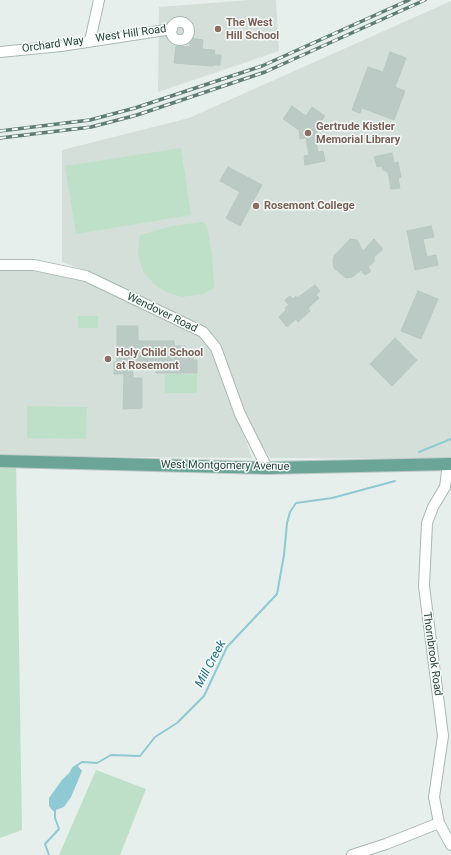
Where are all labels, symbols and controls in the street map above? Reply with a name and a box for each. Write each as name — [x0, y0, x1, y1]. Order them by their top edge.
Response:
place label: The West Hill School — [226, 16, 279, 42]
street label: West Hill Road — [95, 23, 167, 45]
marker: The West Hill School — [213, 24, 223, 34]
street label: Orchard Way — [21, 34, 85, 56]
place label: Gertrude Kistler Memorial Library — [316, 120, 400, 146]
marker: Gertrude Kistler Memorial Library — [303, 128, 313, 138]
place label: Rosemont College — [264, 199, 355, 213]
marker: Rosemont College — [251, 201, 261, 211]
street label: Wendover Road — [125, 290, 199, 336]
place label: Holy Child School at Rosemont — [116, 346, 203, 372]
marker: Holy Child School at Rosemont — [103, 354, 113, 364]
street label: West Montgomery Avenue — [161, 458, 289, 474]
street label: Thornbrook Road — [420, 611, 444, 697]
water label: Mill Creek — [193, 638, 229, 690]

